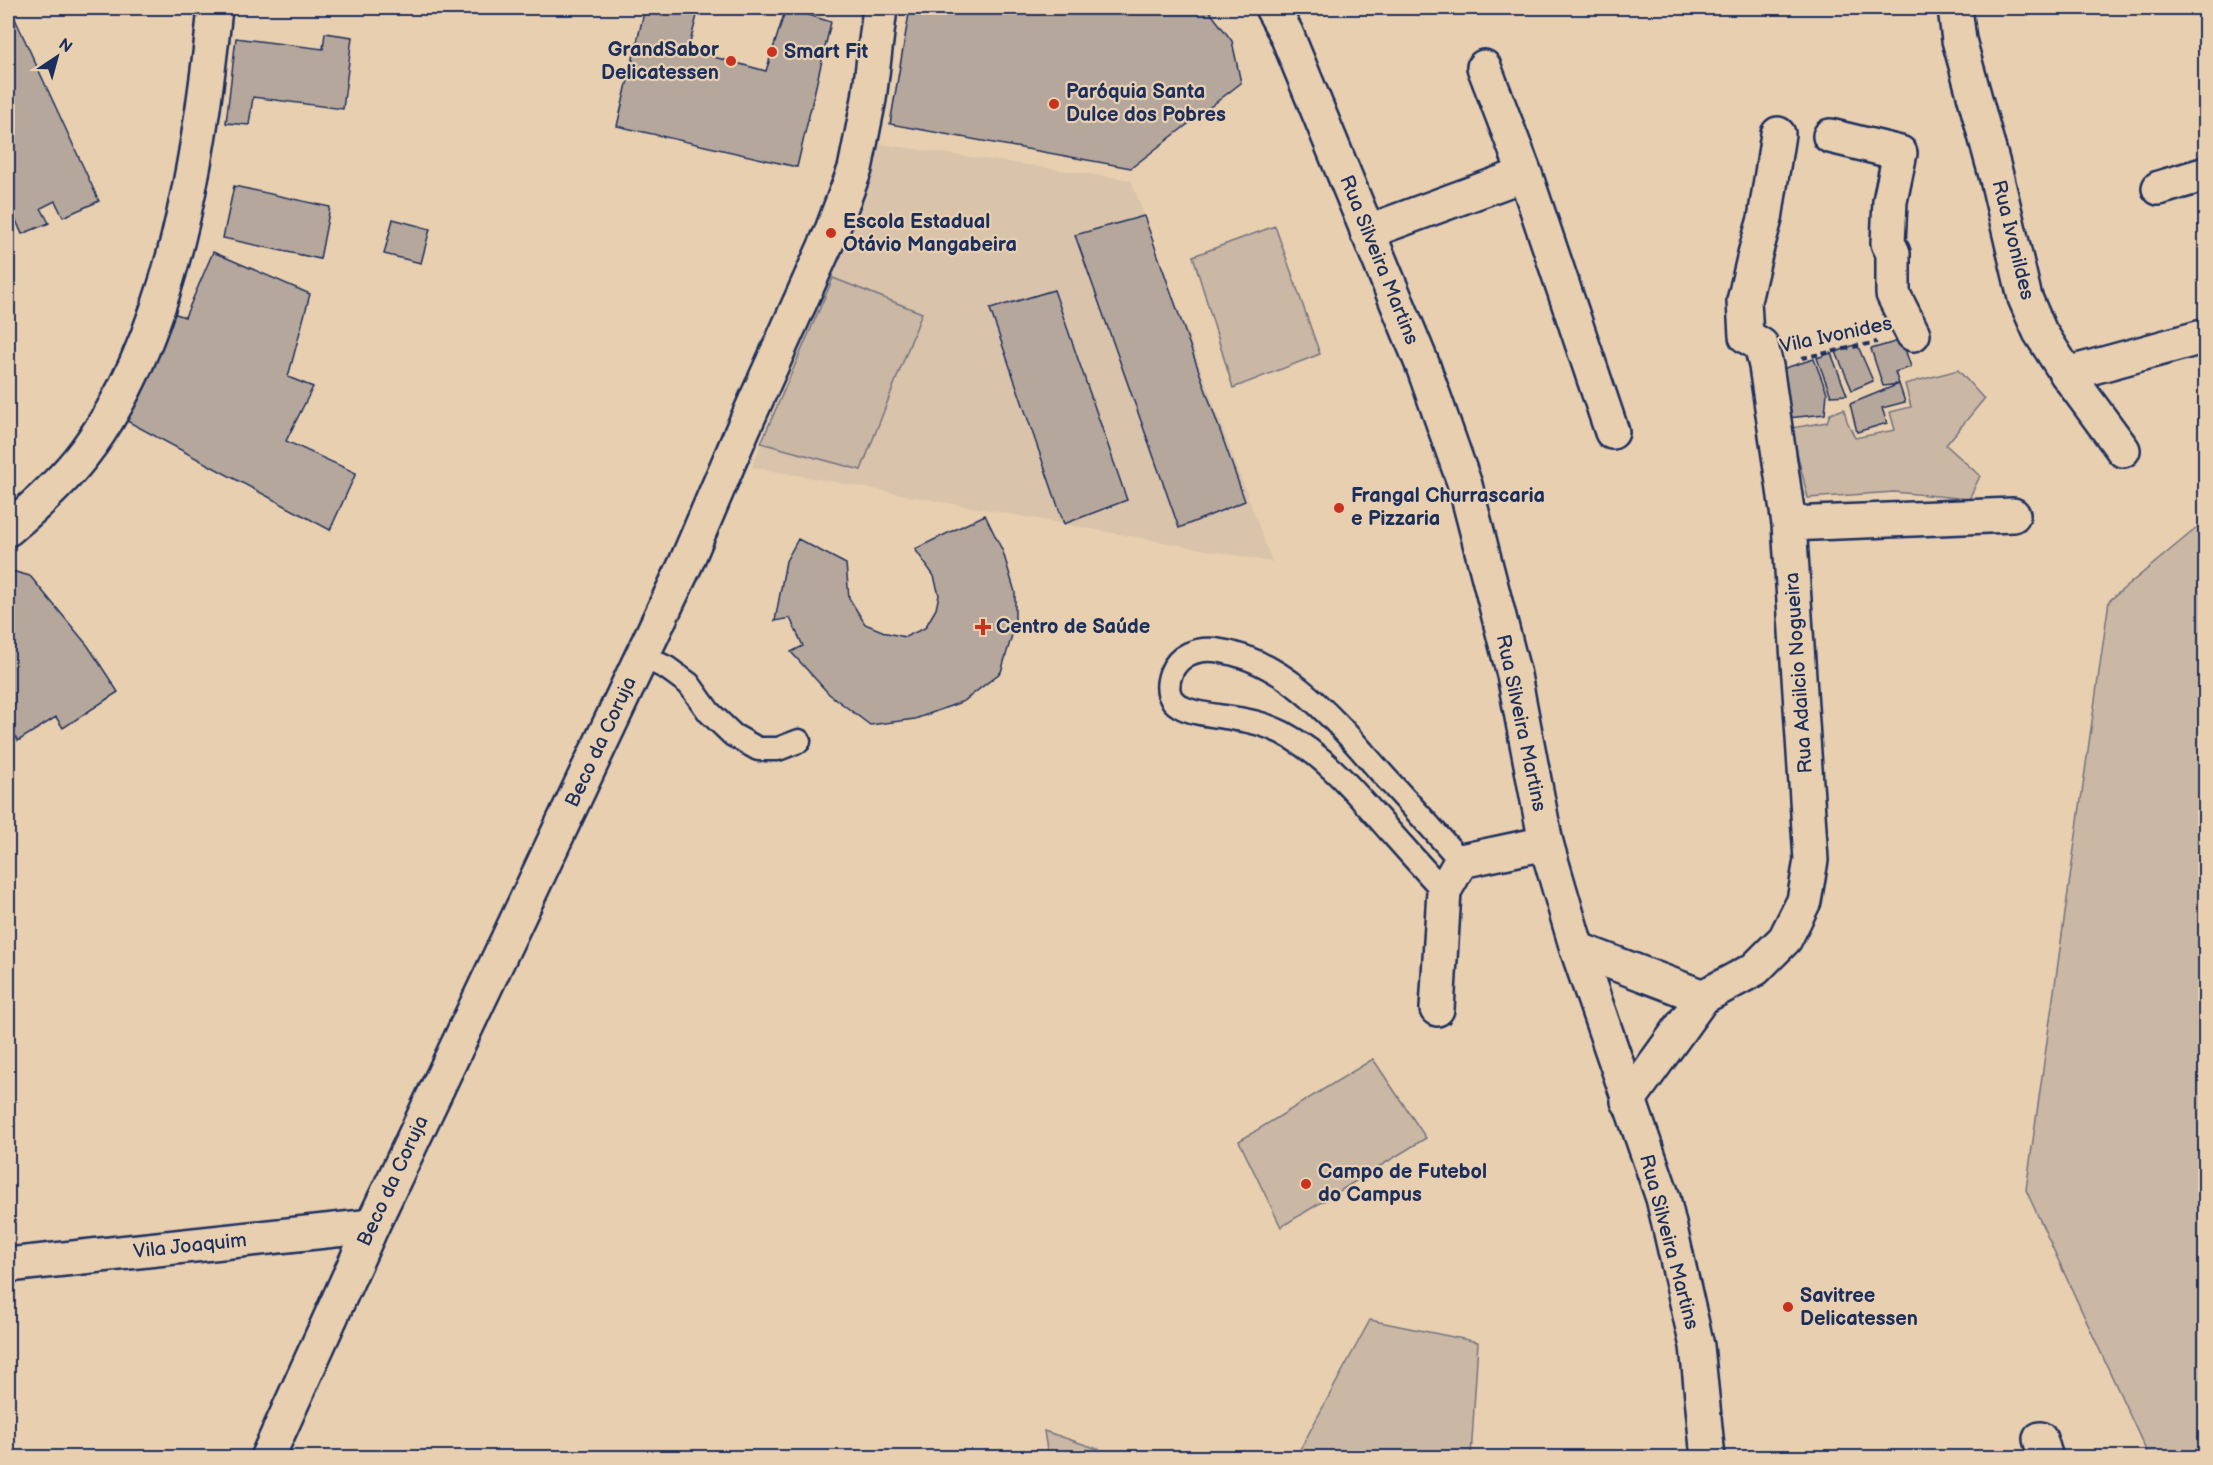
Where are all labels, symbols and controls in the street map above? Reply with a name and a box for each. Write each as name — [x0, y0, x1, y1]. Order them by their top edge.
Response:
north arrow — [27, 27, 87, 87]
text: N — [54, 35, 75, 57]
place label: GrandSabor Delicatessen — [601, 38, 720, 85]
place label: Smart Fit — [784, 40, 868, 64]
marker: Smart Fit — [765, 45, 779, 59]
marker: GrandSabor Delicatessen — [724, 54, 738, 68]
place label: Paróquia Santa Dulce dos Pobres — [1066, 80, 1226, 127]
marker: Paróquia Santa Dulce dos Pobres — [1047, 97, 1061, 111]
street label: Rua Silveira Martins — [1334, 172, 1424, 348]
street label: Rua Ivonildes — [1987, 178, 2039, 302]
place label: Escola Estadual Otávio Mangabeira — [843, 210, 1017, 257]
marker: Escola Estadual Otávio Mangabeira — [824, 226, 838, 240]
street label: Vila Ivonides — [1778, 311, 1894, 359]
place label: Frangal Churrascaria e Pizzaria — [1351, 484, 1545, 531]
marker: Frangal Churrascaria e Pizzaria — [1332, 501, 1346, 515]
street label: Rua Adailcio Nogueira — [1780, 572, 1818, 774]
place label: Centro de Saúde — [996, 615, 1150, 639]
marker: Centro de Saúde — [974, 618, 992, 636]
street label: Rua Silveira Martins — [1491, 632, 1552, 814]
street label: Beco da Coruja — [560, 673, 642, 811]
street label: Beco da Coruja — [352, 1112, 434, 1250]
street label: Rua Silveira Martins — [1634, 1152, 1704, 1332]
place label: Campo de Futebol do Campus — [1318, 1160, 1487, 1207]
marker: Campo de Futebol do Campus — [1299, 1177, 1313, 1191]
street label: Vila Joaquim — [132, 1228, 248, 1264]
place label: Savitree Delicatessen — [1800, 1284, 1918, 1331]
marker: Savitree Delicatessen — [1781, 1300, 1795, 1314]

